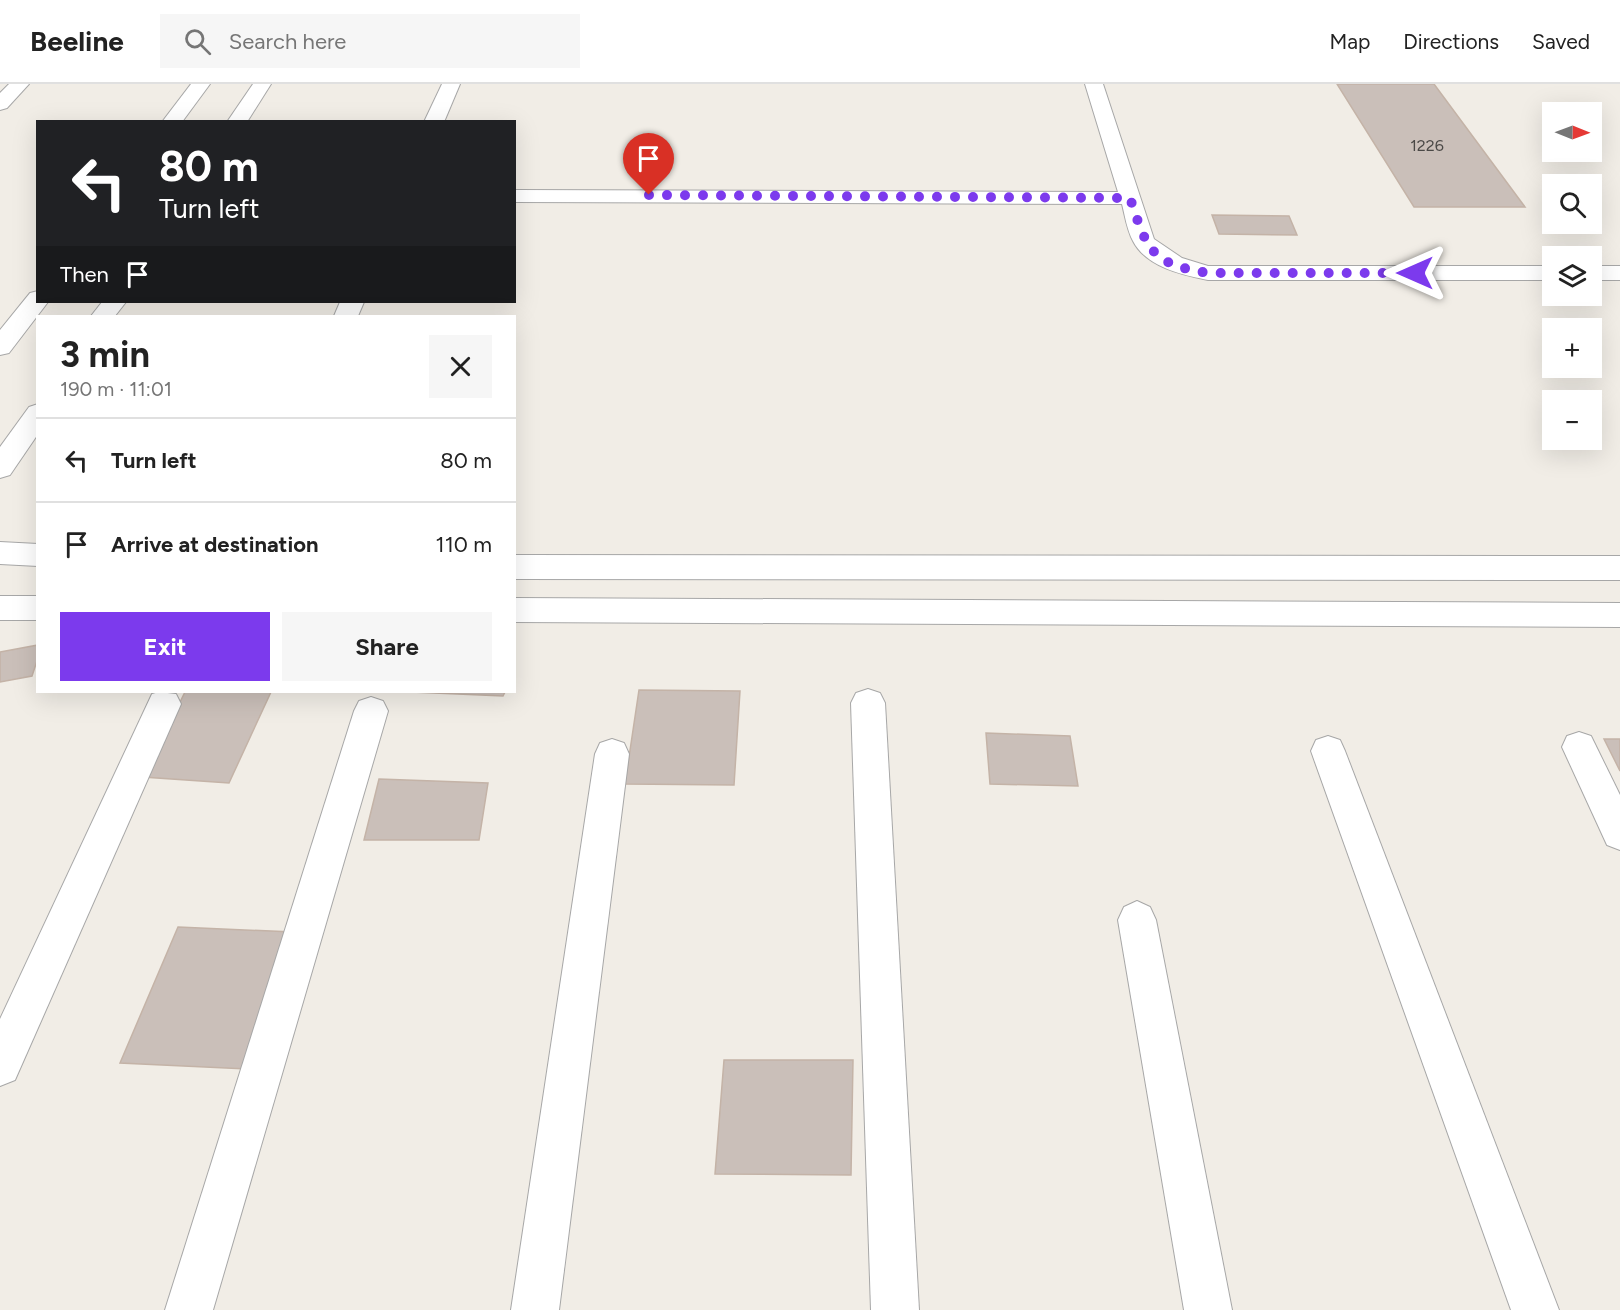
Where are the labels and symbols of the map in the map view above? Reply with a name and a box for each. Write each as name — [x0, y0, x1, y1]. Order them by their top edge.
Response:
north arrow — [1542, 102, 1602, 162]
pin — [623, 133, 674, 195]
house number: 1226 — [1410, 136, 1444, 155]
position arrow — [1383, 241, 1447, 305]

